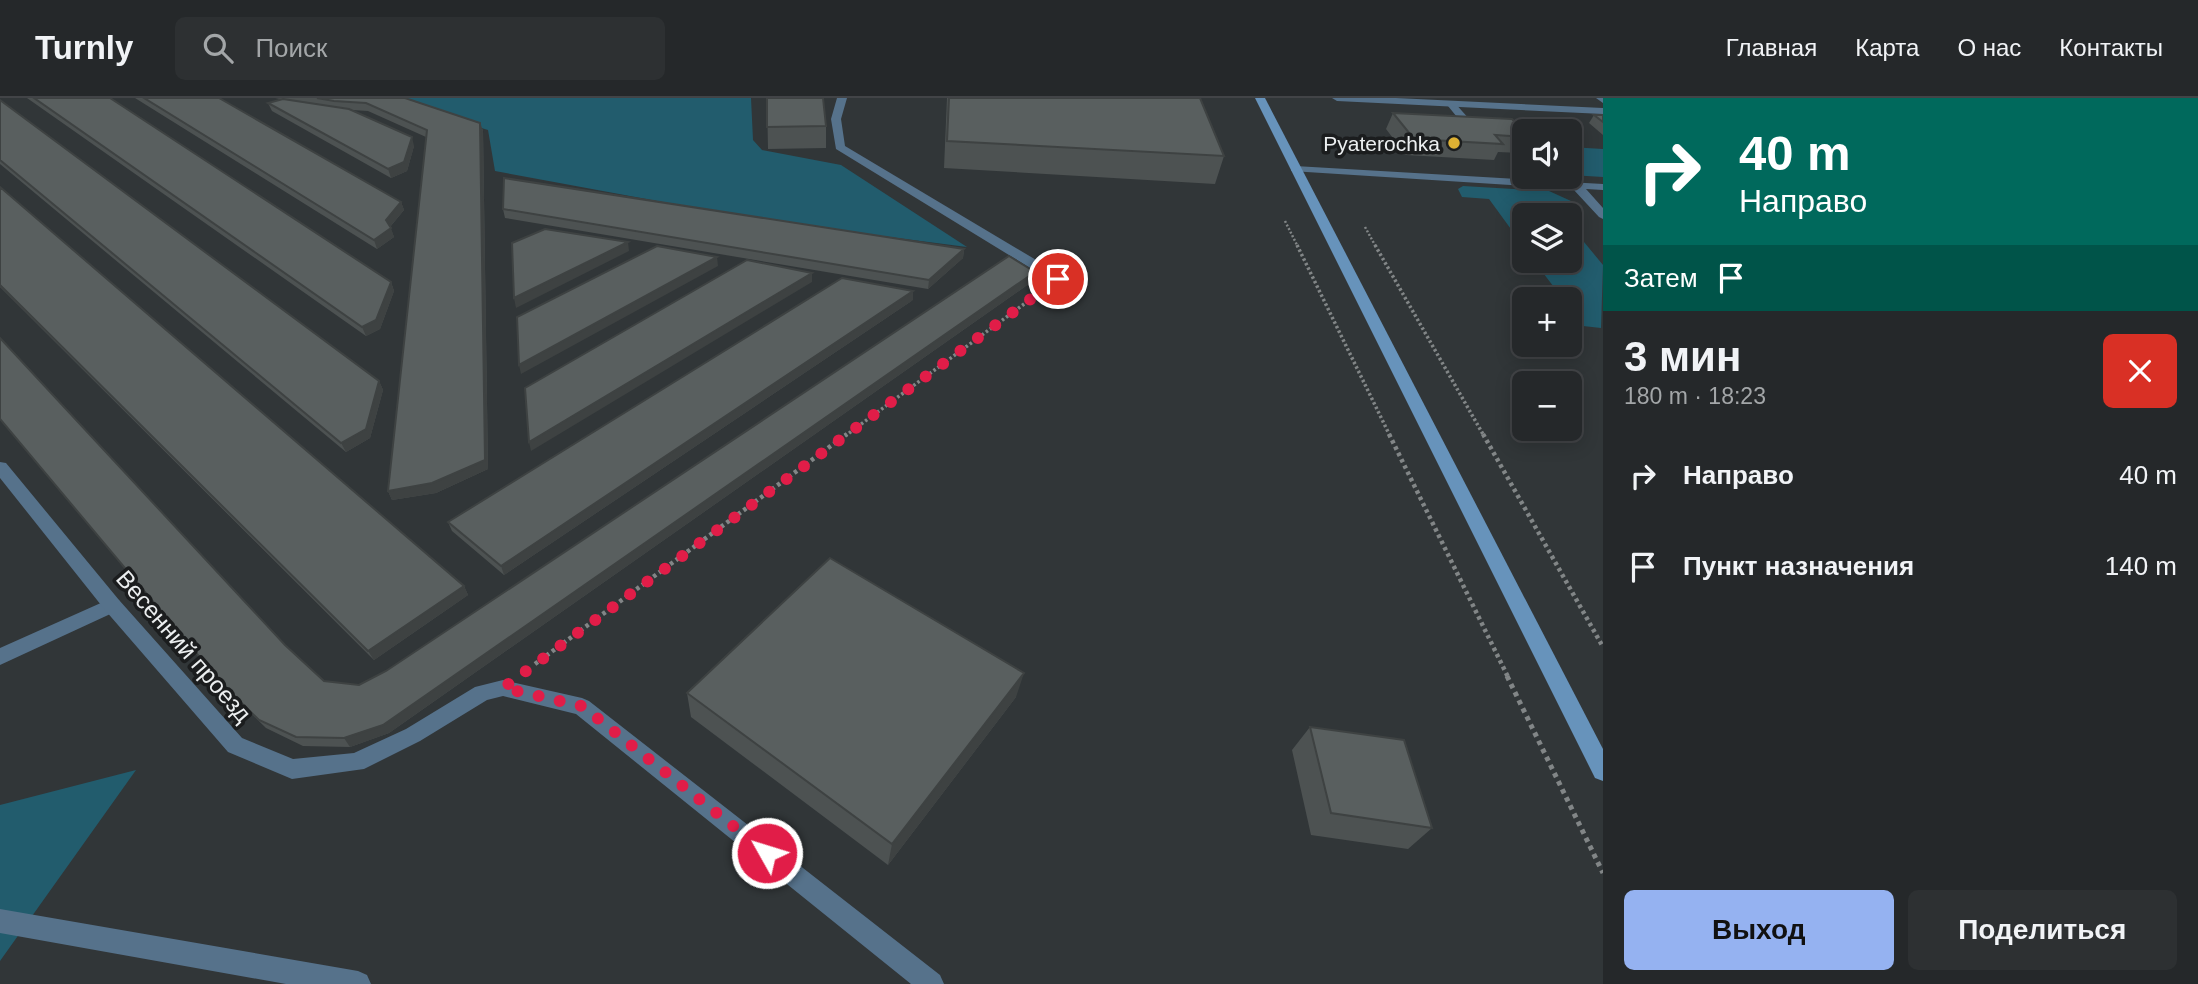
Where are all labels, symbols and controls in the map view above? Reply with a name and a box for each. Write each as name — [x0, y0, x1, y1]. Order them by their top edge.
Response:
search box — [175, 17, 665, 80]
text: Turnly — [35, 29, 133, 66]
icon: search — [199, 29, 237, 67]
text: Поиск — [255, 33, 327, 63]
text: Главная — [1726, 34, 1817, 61]
text: Карта — [1855, 34, 1919, 61]
text: О нас — [1957, 34, 2021, 61]
text: Контакты — [2059, 34, 2163, 61]
map controls — [1512, 119, 1582, 441]
button: sound — [1512, 119, 1582, 189]
icon: right — [1624, 126, 1715, 217]
text: 40 m — [1739, 126, 1851, 180]
place label: Pyaterochka — [1323, 132, 1440, 155]
marker: Pyaterochka — [1446, 135, 1462, 151]
text: Направо — [1739, 183, 1867, 219]
button: layers — [1512, 203, 1582, 273]
pin — [1028, 249, 1088, 309]
icon: arrive — [1712, 259, 1750, 297]
icon: arrive — [1039, 260, 1077, 298]
text: Затем — [1624, 263, 1698, 293]
button: + — [1512, 287, 1582, 357]
text: 3 мин — [1624, 333, 1741, 380]
button: close — [2103, 334, 2177, 408]
button: − — [1512, 371, 1582, 441]
text: 180 m · 18:23 — [1624, 383, 1766, 409]
icon: right — [1624, 457, 1662, 495]
text: Направо — [1683, 460, 1794, 490]
text: 40 m — [2119, 460, 2177, 490]
icon: arrive — [1624, 548, 1662, 586]
text: Пункт назначения — [1683, 551, 1914, 581]
text: 140 m — [2105, 551, 2177, 581]
street label: Весенний проезд — [111, 565, 257, 727]
position arrow — [730, 816, 804, 890]
button: Выход — [1624, 890, 1894, 970]
button: Поделиться — [1908, 890, 2177, 970]

